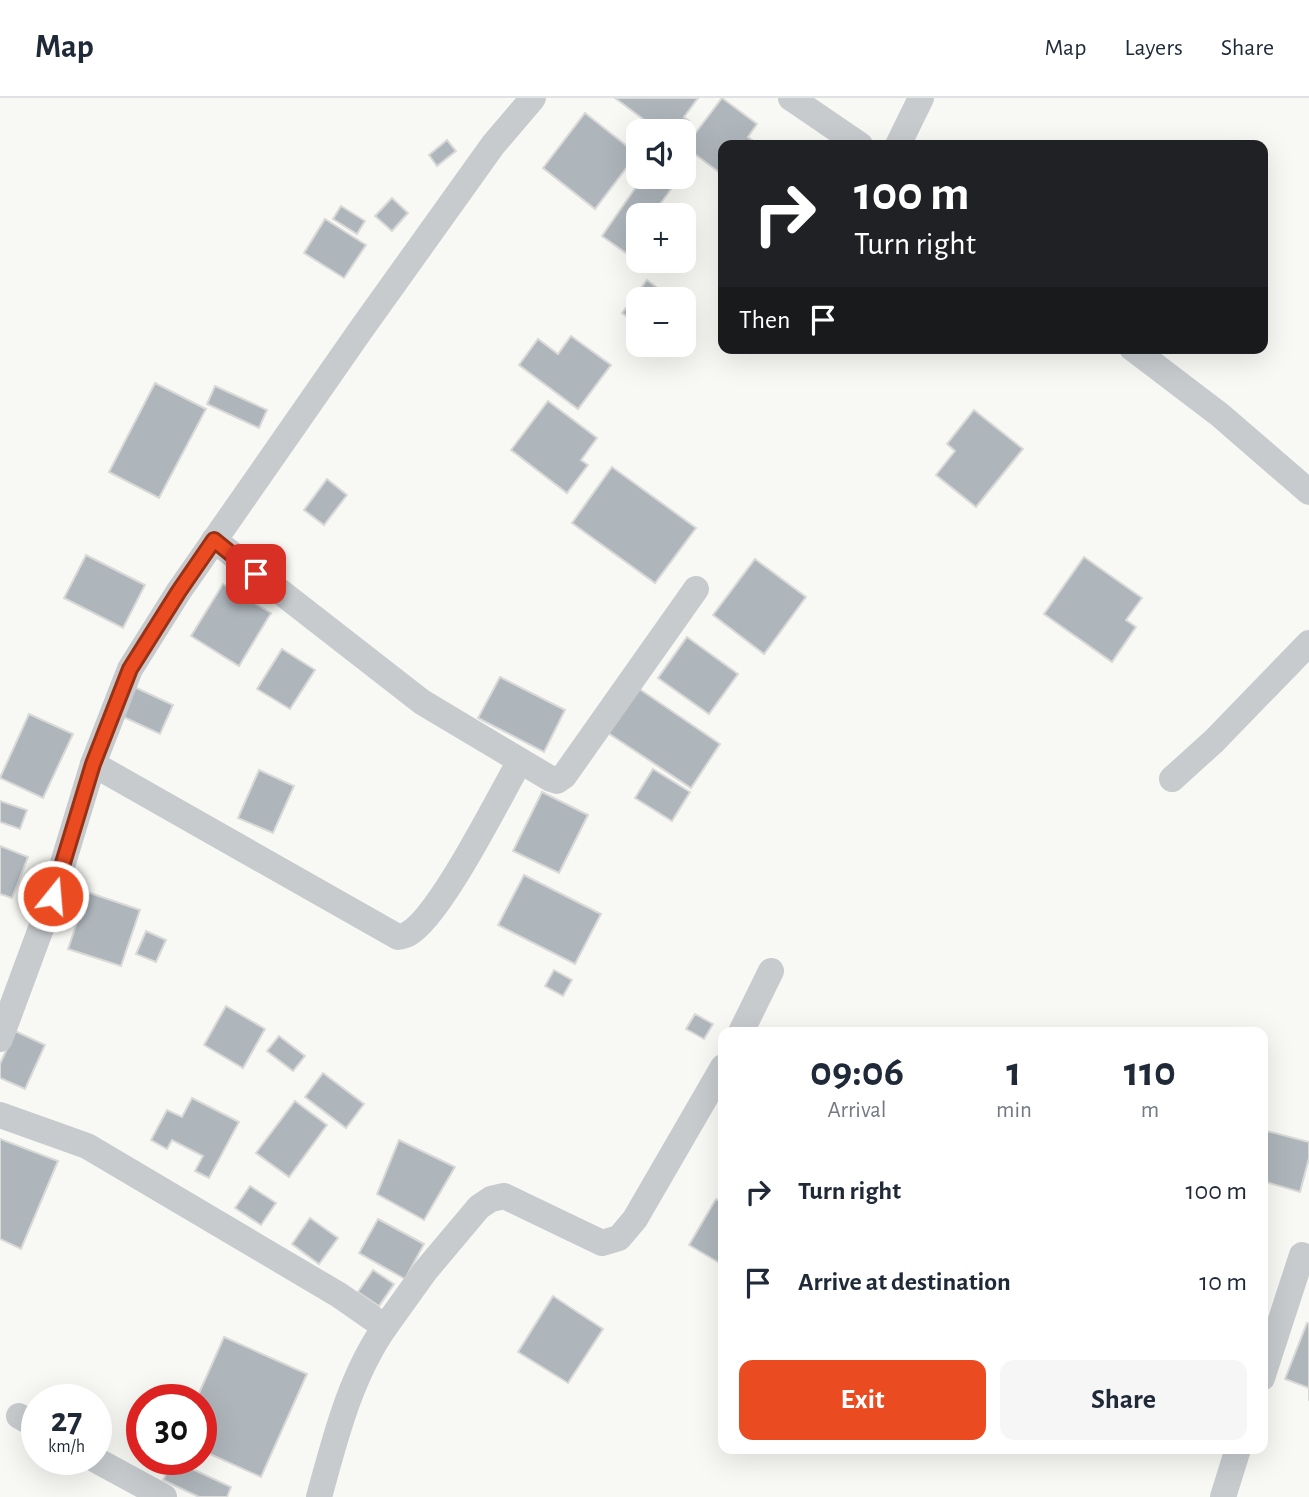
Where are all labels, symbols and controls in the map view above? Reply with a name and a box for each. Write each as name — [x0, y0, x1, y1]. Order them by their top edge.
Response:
text: Map — [35, 31, 94, 64]
text: Map — [1044, 36, 1086, 60]
text: Layers — [1124, 36, 1183, 60]
text: Share — [1221, 36, 1274, 60]
map controls — [626, 119, 696, 357]
button: sound — [626, 119, 696, 189]
icon: right — [739, 168, 830, 259]
text: 100 m — [854, 170, 970, 219]
button: + — [626, 203, 696, 273]
text: Turn right — [854, 228, 976, 260]
button: − — [626, 287, 696, 357]
icon: arrive — [804, 301, 842, 339]
text: Then — [739, 307, 790, 333]
pin — [226, 544, 286, 604]
icon: arrive — [237, 555, 275, 593]
position arrow — [16, 859, 90, 933]
text: 09:06 — [810, 1051, 904, 1093]
text: 1 — [1006, 1051, 1021, 1093]
text: 110 — [1124, 1051, 1176, 1093]
text: Arrival — [827, 1099, 887, 1122]
text: min — [996, 1099, 1032, 1122]
text: m — [1141, 1099, 1159, 1122]
icon: right — [739, 1173, 777, 1211]
text: Turn right — [798, 1178, 901, 1204]
text: 100 m — [1186, 1178, 1247, 1204]
icon: arrive — [739, 1264, 777, 1302]
text: Arrive at destination — [798, 1269, 1011, 1295]
text: 10 m — [1199, 1269, 1247, 1295]
button: Exit — [739, 1360, 986, 1440]
button: Share — [1000, 1360, 1247, 1440]
speed limit sign: 30 — [126, 1384, 217, 1475]
text: 27 — [51, 1403, 82, 1438]
text: km/h — [48, 1438, 85, 1456]

